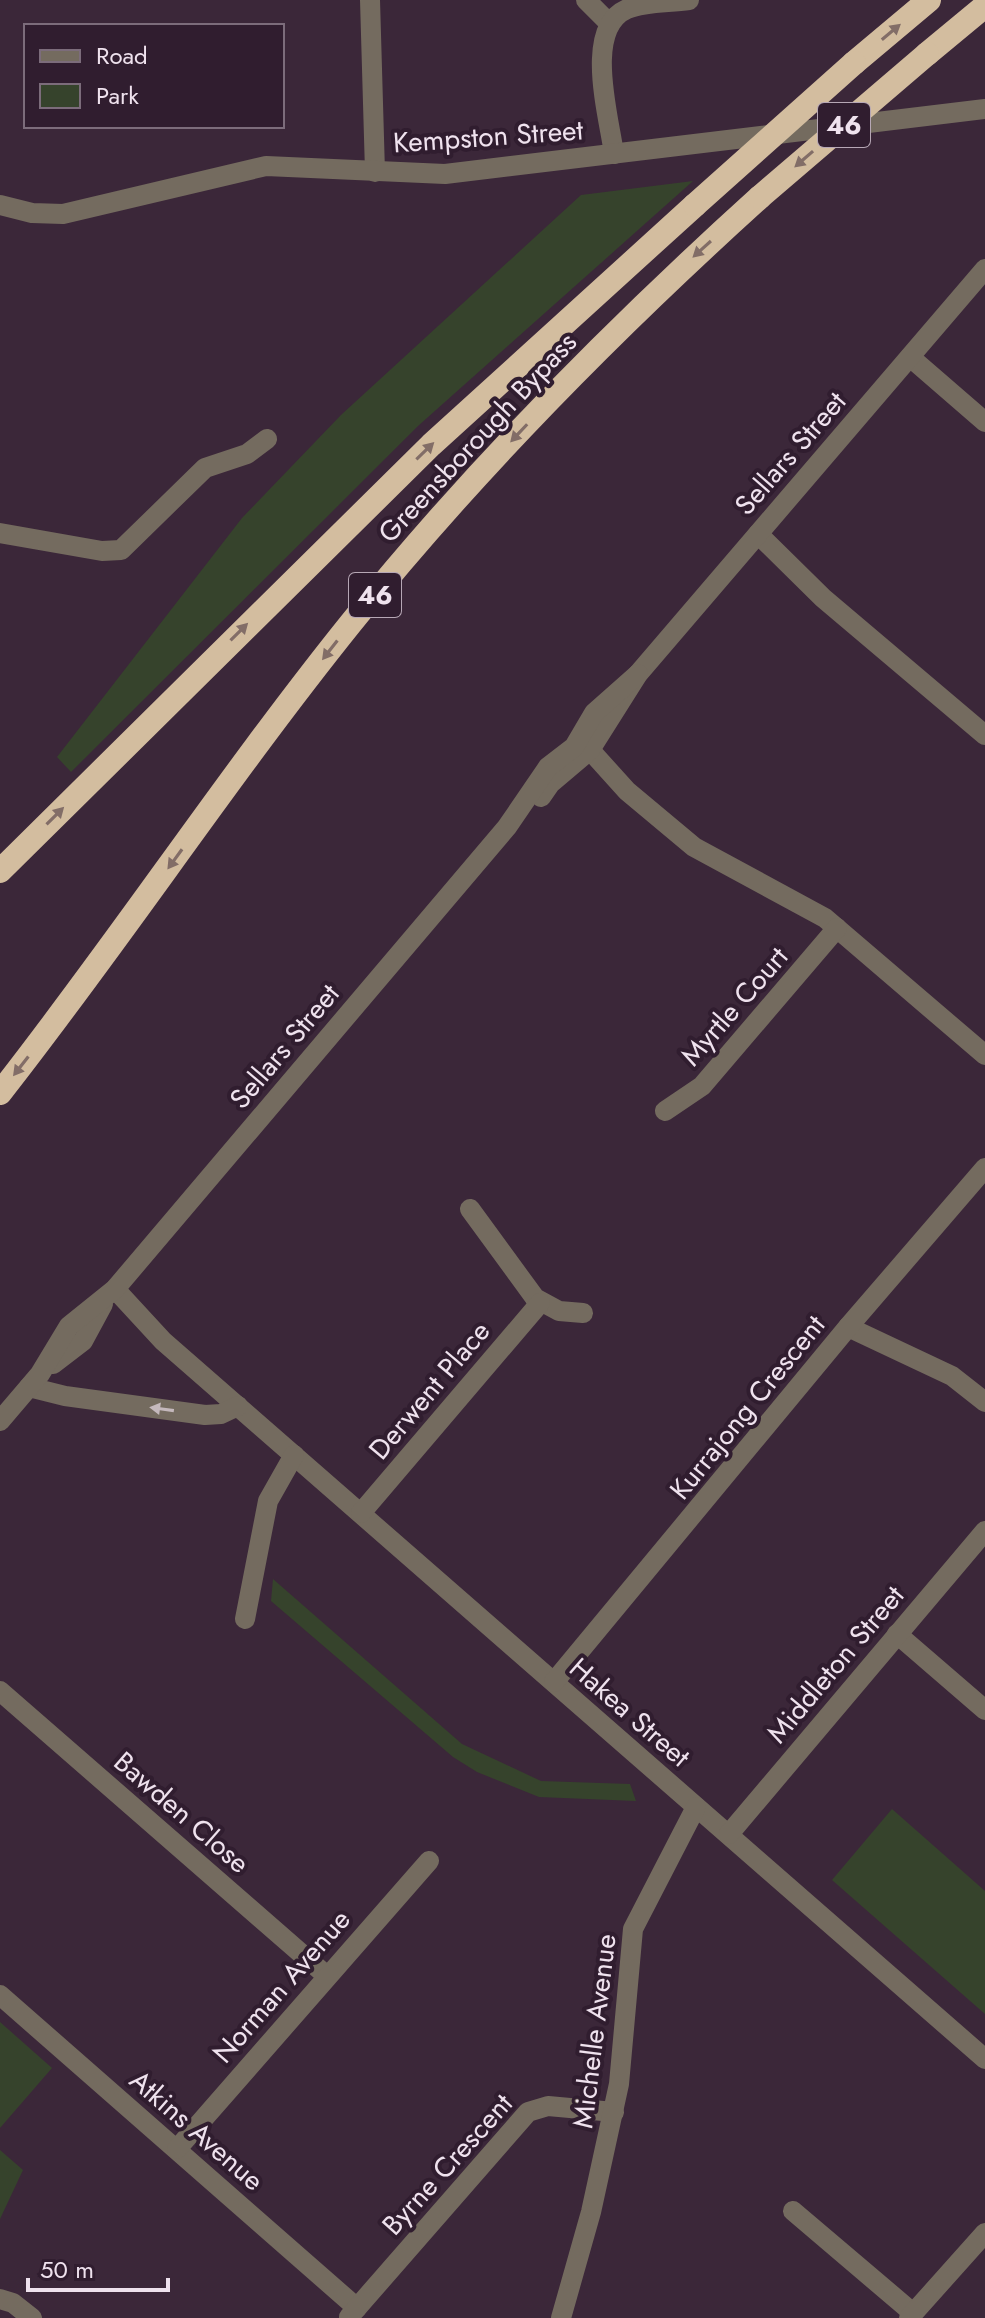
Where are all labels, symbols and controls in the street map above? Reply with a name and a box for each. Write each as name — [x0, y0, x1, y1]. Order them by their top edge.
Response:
one-way arrow — [882, 23, 901, 41]
legend — [24, 24, 284, 128]
text: Road — [96, 38, 148, 73]
text: Park — [96, 78, 139, 113]
road number: 46 — [818, 103, 870, 147]
street label: Kempston Street — [392, 109, 585, 164]
one-way arrow — [794, 150, 814, 167]
one-way arrow — [693, 239, 712, 257]
street label: Greensborough Bypass — [369, 323, 586, 552]
street label: Sellars Street — [725, 382, 856, 524]
one-way arrow — [511, 424, 529, 443]
one-way arrow — [415, 442, 434, 460]
road number: 46 — [349, 573, 401, 617]
one-way arrow — [229, 623, 248, 642]
one-way arrow — [322, 640, 338, 660]
one-way arrow — [45, 807, 64, 826]
one-way arrow — [168, 848, 183, 869]
street label: Myrtle Court — [671, 938, 798, 1075]
street label: Sellars Street — [220, 975, 349, 1118]
one-way arrow — [14, 1056, 30, 1076]
street label: Kurrajong Crescent — [660, 1306, 835, 1508]
street label: Derwent Place — [359, 1312, 500, 1469]
one-way arrow — [150, 1402, 175, 1415]
street label: Middleton Street — [757, 1576, 914, 1752]
street label: Hakea Street — [560, 1648, 699, 1777]
street label: Bawden Close — [105, 1742, 259, 1883]
street label: Norman Avenue — [203, 1900, 360, 2072]
street label: Michelle Avenue — [562, 1932, 627, 2131]
street label: Atkins Avenue — [120, 2060, 273, 2200]
street label: Byrne Crescent — [372, 2084, 522, 2244]
scale bar — [28, 2242, 168, 2292]
text: 50 m — [40, 2252, 94, 2287]

